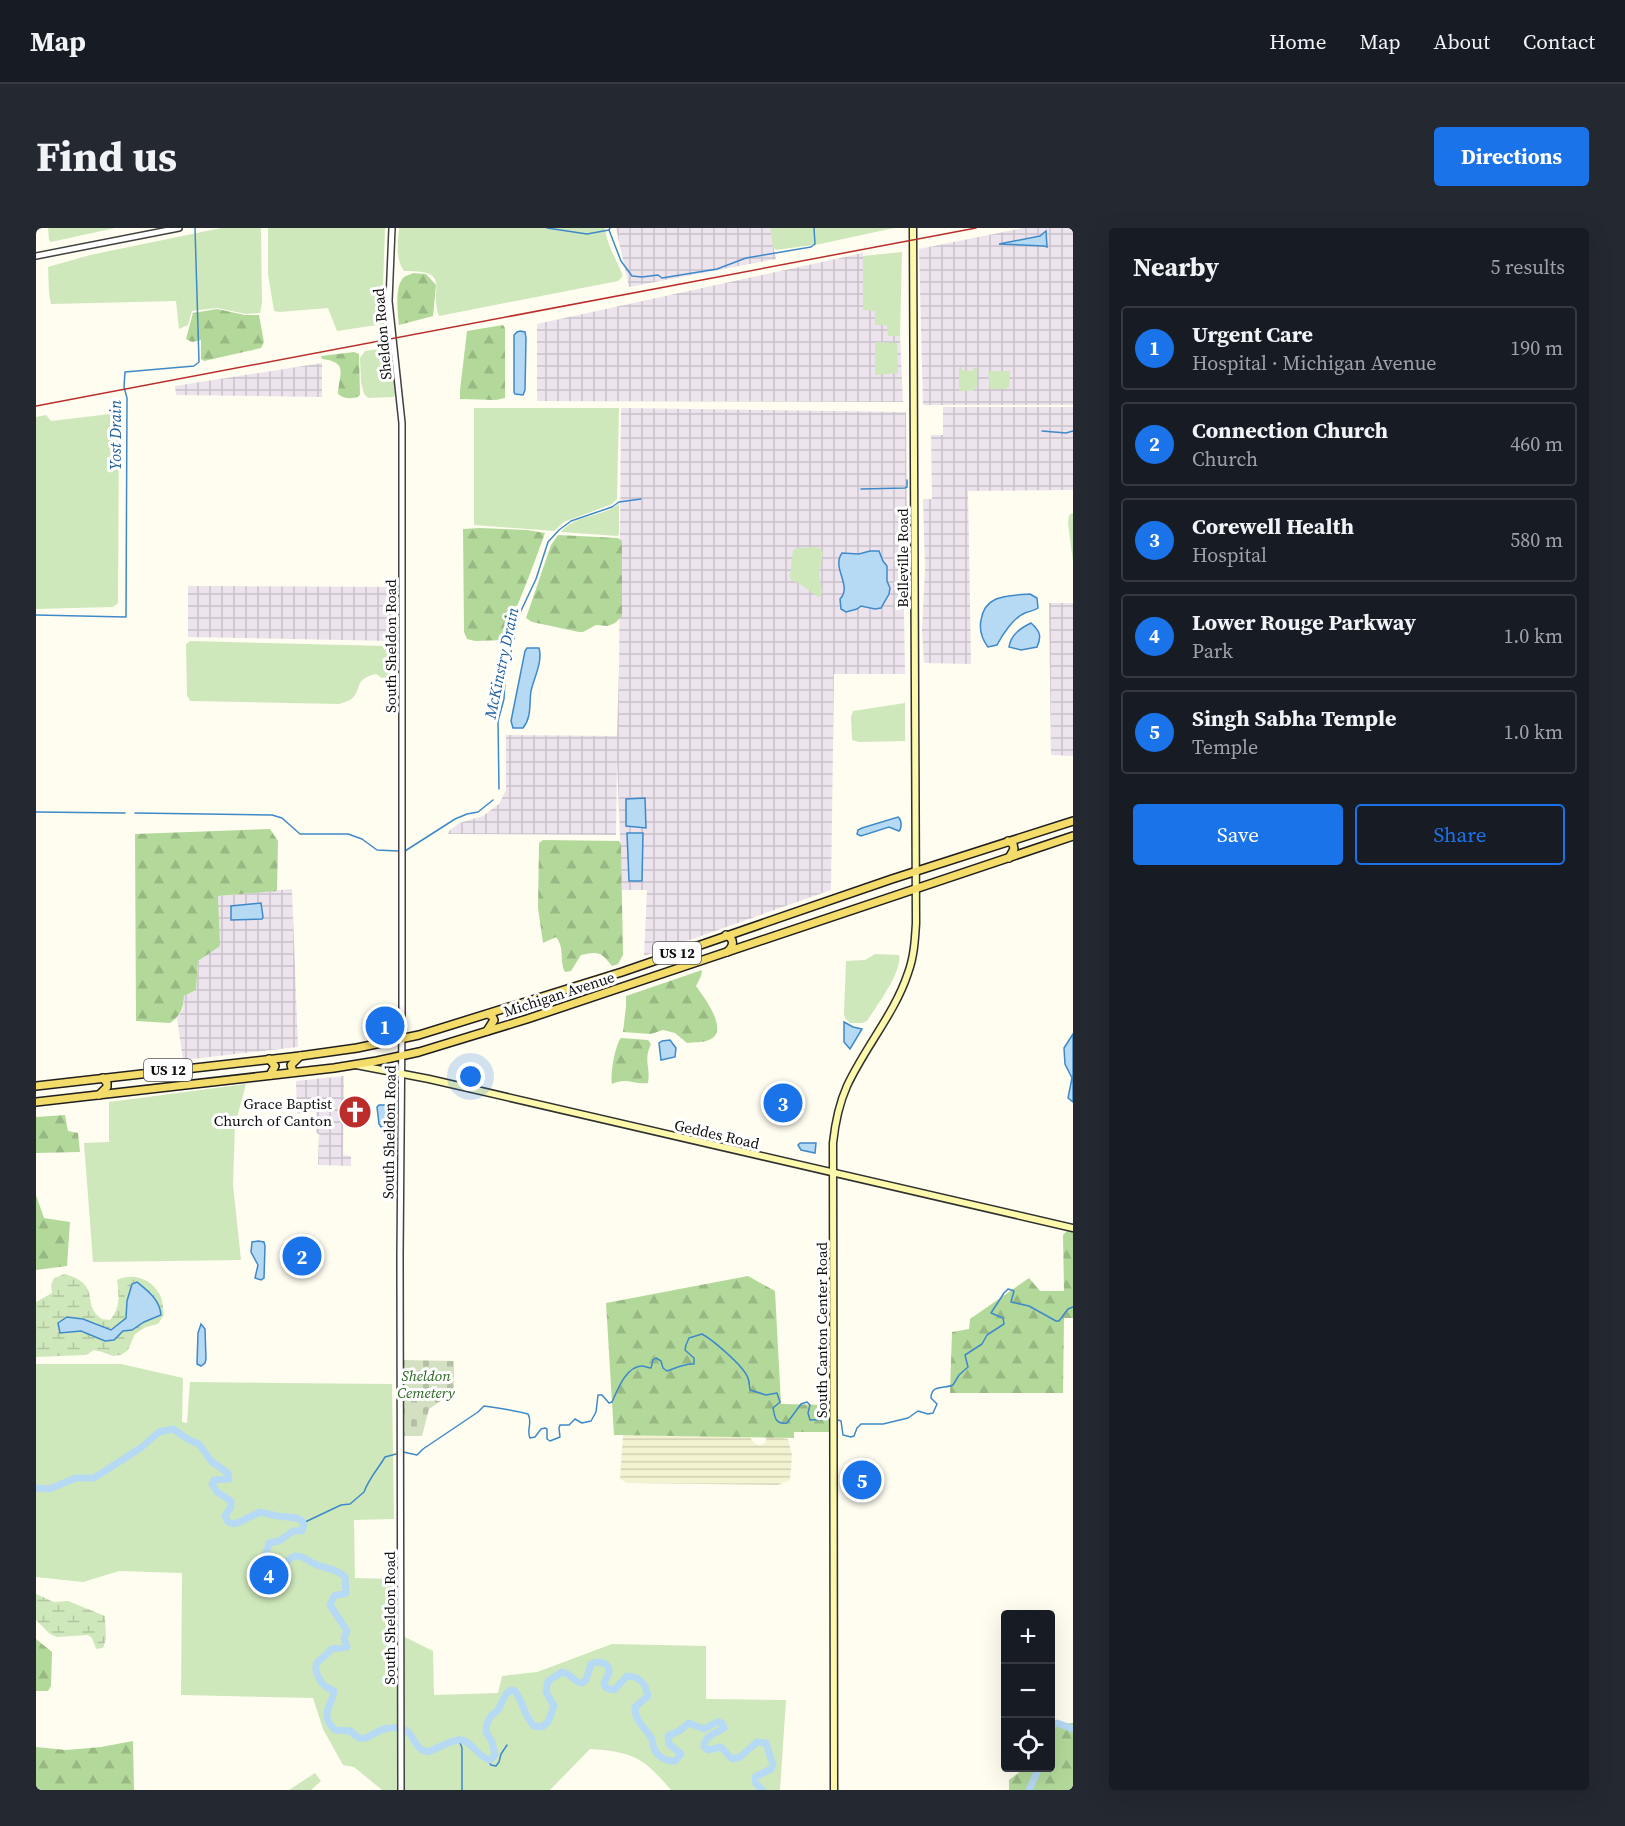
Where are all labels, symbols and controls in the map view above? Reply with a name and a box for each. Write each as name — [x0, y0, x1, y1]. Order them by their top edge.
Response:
text: Map — [30, 22, 86, 60]
text: Home — [1269, 27, 1327, 56]
text: Map — [1360, 27, 1401, 56]
text: About — [1434, 27, 1490, 56]
text: Contact — [1523, 27, 1595, 56]
text: Find us — [36, 127, 177, 185]
button: Directions — [1434, 127, 1589, 186]
text: Nearby — [1133, 249, 1219, 285]
text: 5 results — [1490, 253, 1565, 281]
street label: Sheldon Road — [367, 287, 396, 381]
text: Urgent Care — [1192, 319, 1313, 349]
text: 1 — [1149, 334, 1160, 362]
text: 190 m — [1510, 334, 1563, 362]
text: Hospital · Michigan Avenue — [1192, 349, 1436, 377]
water label: Yost Drain — [104, 400, 126, 470]
text: Connection Church — [1192, 415, 1388, 445]
text: 2 — [1149, 430, 1160, 458]
text: 460 m — [1510, 430, 1563, 458]
text: Church — [1192, 445, 1258, 473]
street label: Belleville Road — [892, 508, 913, 608]
text: Corewell Health — [1192, 511, 1354, 541]
text: 3 — [1149, 526, 1160, 554]
text: 580 m — [1510, 526, 1563, 554]
text: Hospital — [1192, 541, 1267, 569]
street label: South Sheldon Road — [380, 579, 401, 713]
water label: McKinstry Drain — [478, 605, 524, 722]
text: Lower Rouge Parkway — [1192, 607, 1416, 637]
text: 4 — [1149, 622, 1160, 650]
text: 1.0 km — [1503, 622, 1563, 650]
text: Park — [1192, 637, 1233, 665]
text: Singh Sabha Temple — [1192, 703, 1396, 733]
text: 5 — [1149, 718, 1160, 746]
text: 1.0 km — [1503, 718, 1563, 746]
text: Temple — [1192, 733, 1258, 761]
button: Save — [1133, 804, 1343, 865]
button: Share — [1355, 804, 1565, 865]
road number: US 12 — [653, 942, 701, 964]
street label: Michigan Avenue — [501, 966, 617, 1022]
pin: 1 — [366, 1004, 404, 1048]
road number: US 12 — [144, 1059, 192, 1081]
your location — [456, 1062, 485, 1091]
street label: South Sheldon Road — [377, 1064, 401, 1199]
pin: 3 — [764, 1080, 802, 1126]
place label: Grace Baptist Church of Canton — [214, 1093, 332, 1131]
church icon: Grace Baptist Church of Canton — [337, 1094, 373, 1130]
street label: Geddes Road — [672, 1114, 762, 1154]
pin: 2 — [282, 1234, 322, 1278]
street label: South Canton Center Road — [811, 1241, 832, 1418]
park label: Sheldon Cemetery — [397, 1365, 456, 1403]
pin: 5 — [842, 1458, 882, 1502]
street label: South Sheldon Road — [379, 1551, 400, 1685]
pin: 4 — [250, 1552, 288, 1598]
map controls — [1001, 1610, 1055, 1772]
button: + — [1001, 1610, 1055, 1664]
button: − — [1001, 1664, 1055, 1718]
button: locate — [1001, 1718, 1055, 1772]

